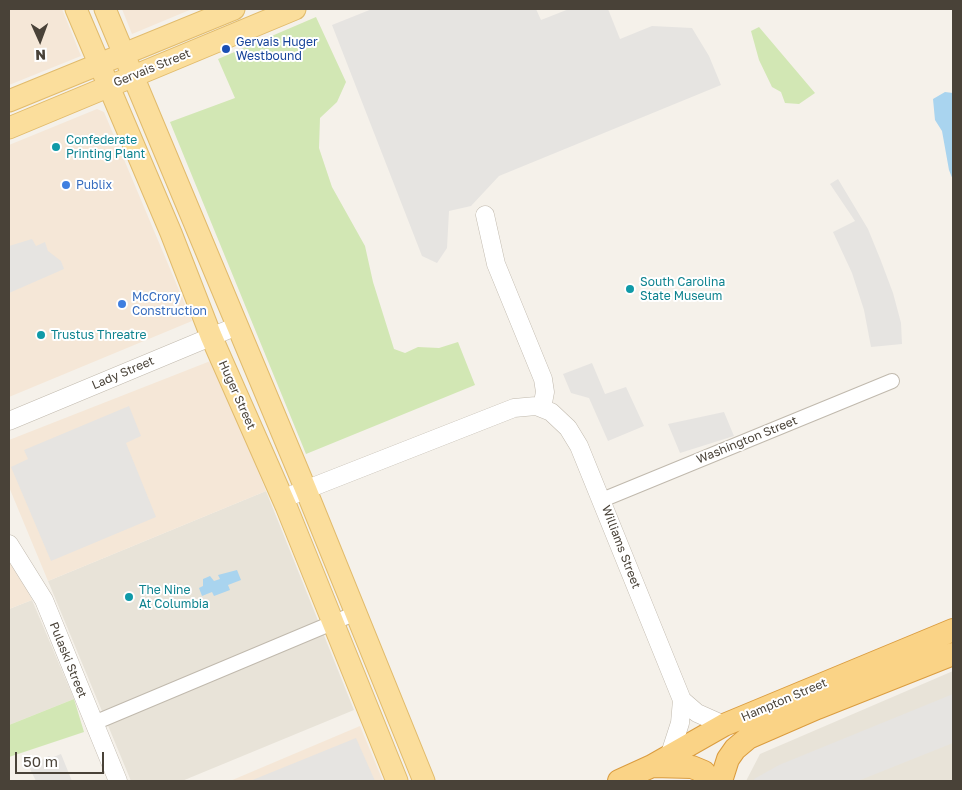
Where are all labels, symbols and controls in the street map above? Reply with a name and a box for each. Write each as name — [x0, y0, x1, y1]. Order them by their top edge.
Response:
north arrow — [15, 15, 65, 65]
place label: Gervais Huger Westbound — [236, 35, 318, 63]
marker: Gervais Huger Westbound — [220, 43, 232, 55]
street label: Gervais Street — [111, 46, 193, 90]
text: N — [35, 47, 46, 64]
place label: Confederate Printing Plant — [66, 133, 145, 161]
marker: Confederate Printing Plant — [50, 141, 62, 153]
place label: Publix — [76, 178, 112, 192]
marker: Publix — [60, 179, 72, 191]
place label: South Carolina State Museum — [640, 275, 725, 303]
marker: South Carolina State Museum — [624, 283, 636, 295]
place label: McCrory Construction — [132, 290, 207, 318]
marker: McCrory Construction — [116, 298, 128, 310]
place label: Trustus Threatre — [51, 328, 146, 342]
marker: Trustus Threatre — [35, 329, 47, 341]
street label: Lady Street — [90, 353, 156, 393]
street label: Huger Street — [215, 358, 259, 432]
street label: Washington Street — [694, 413, 800, 467]
street label: Williams Street — [599, 503, 643, 591]
place label: The Nine At Columbia — [139, 583, 209, 611]
marker: The Nine At Columbia — [123, 591, 135, 603]
street label: Pulaski Street — [46, 620, 90, 700]
street label: Hampton Street — [739, 675, 829, 725]
scale bar — [18, 742, 106, 774]
text: 50 m — [23, 752, 58, 770]

